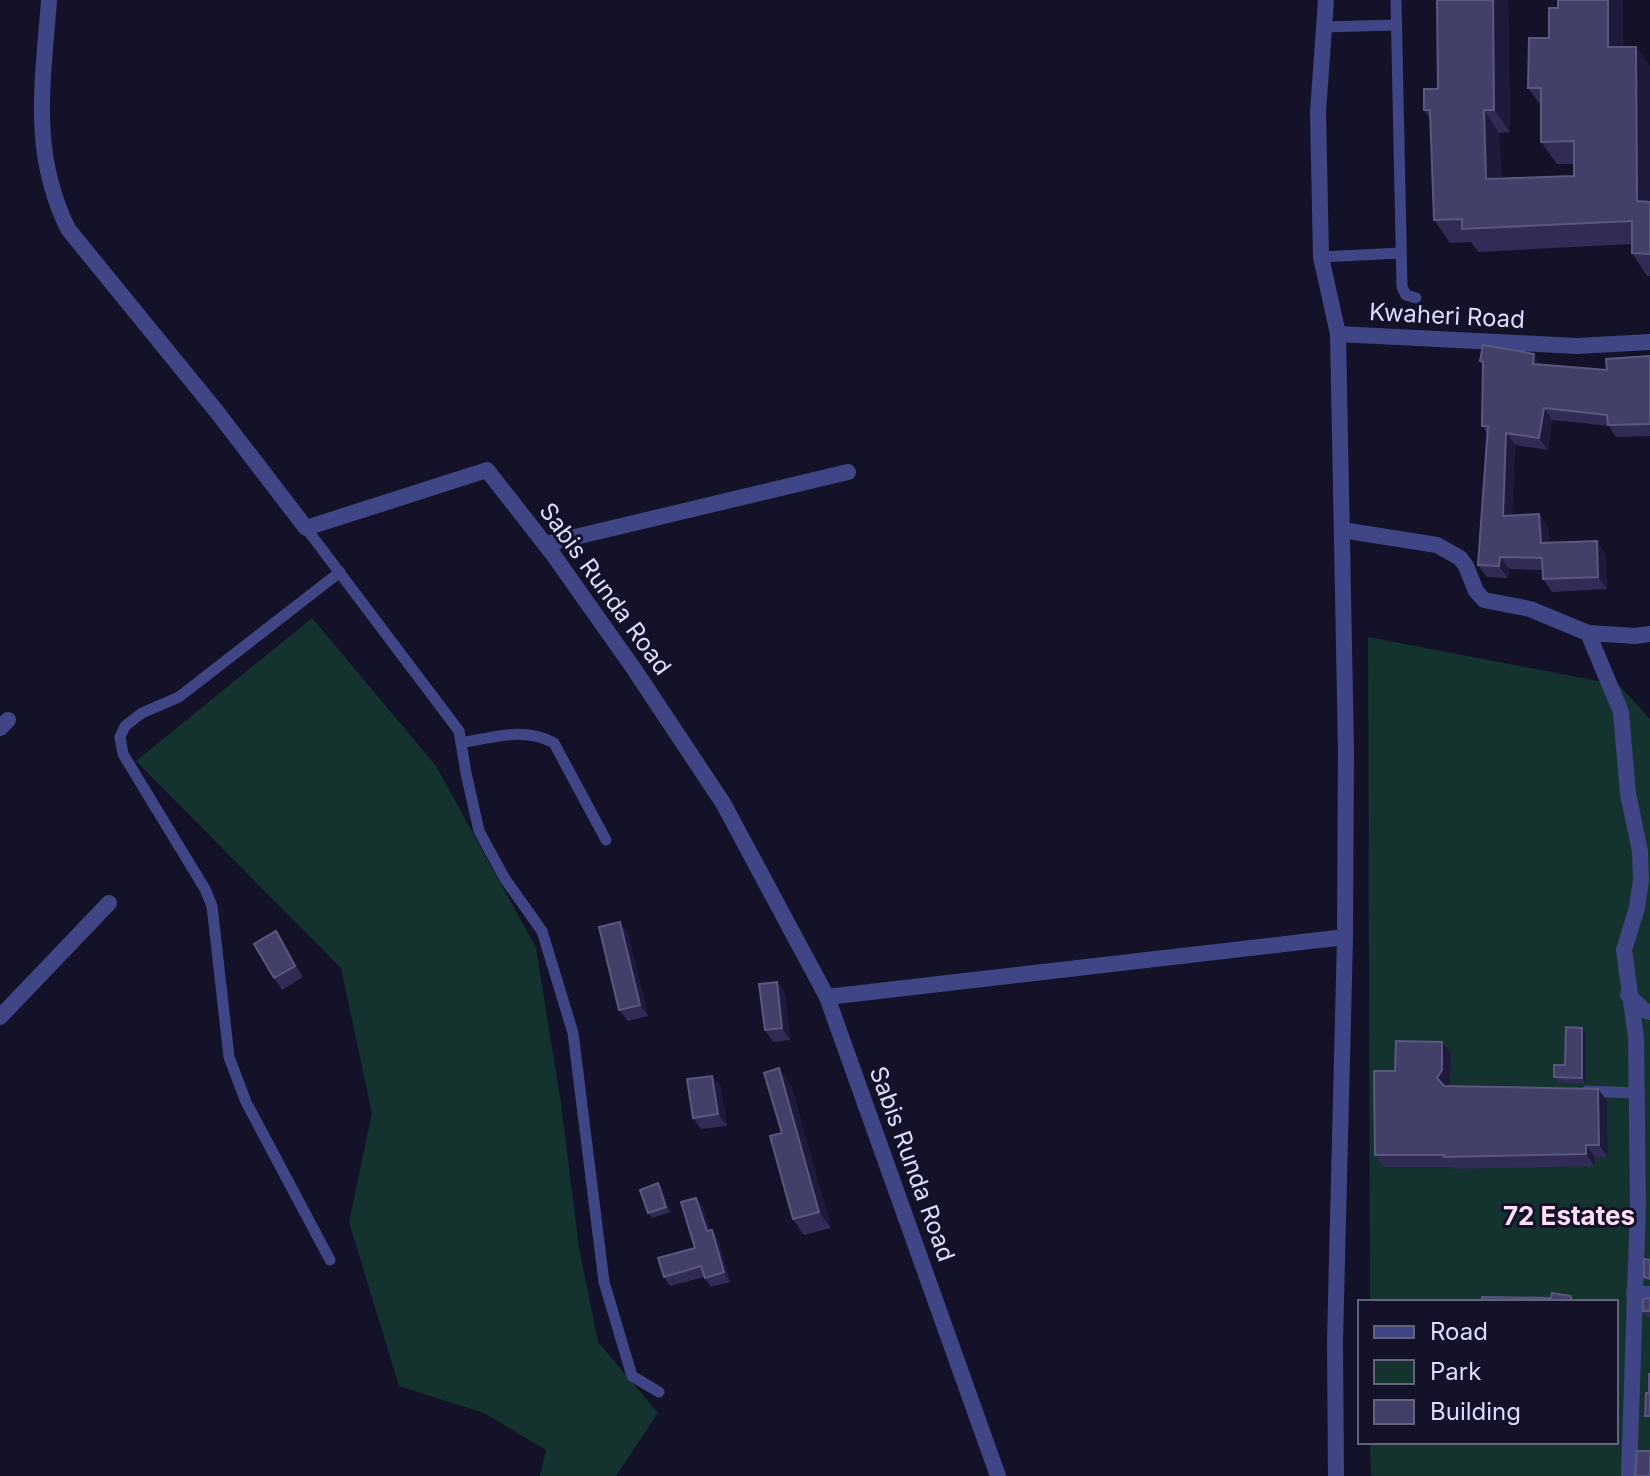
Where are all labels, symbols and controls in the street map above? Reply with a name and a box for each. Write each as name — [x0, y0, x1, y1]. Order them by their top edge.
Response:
street label: Kwaheri Road — [1368, 297, 1526, 334]
street label: Sabis Runda Road — [533, 497, 678, 680]
street label: Sabis Runda Road — [864, 1062, 961, 1265]
district label: 72 Estates — [1503, 1200, 1635, 1231]
legend — [1358, 1300, 1618, 1444]
text: Road — [1430, 1317, 1488, 1346]
text: Park — [1430, 1357, 1481, 1386]
text: Building — [1430, 1397, 1521, 1426]

